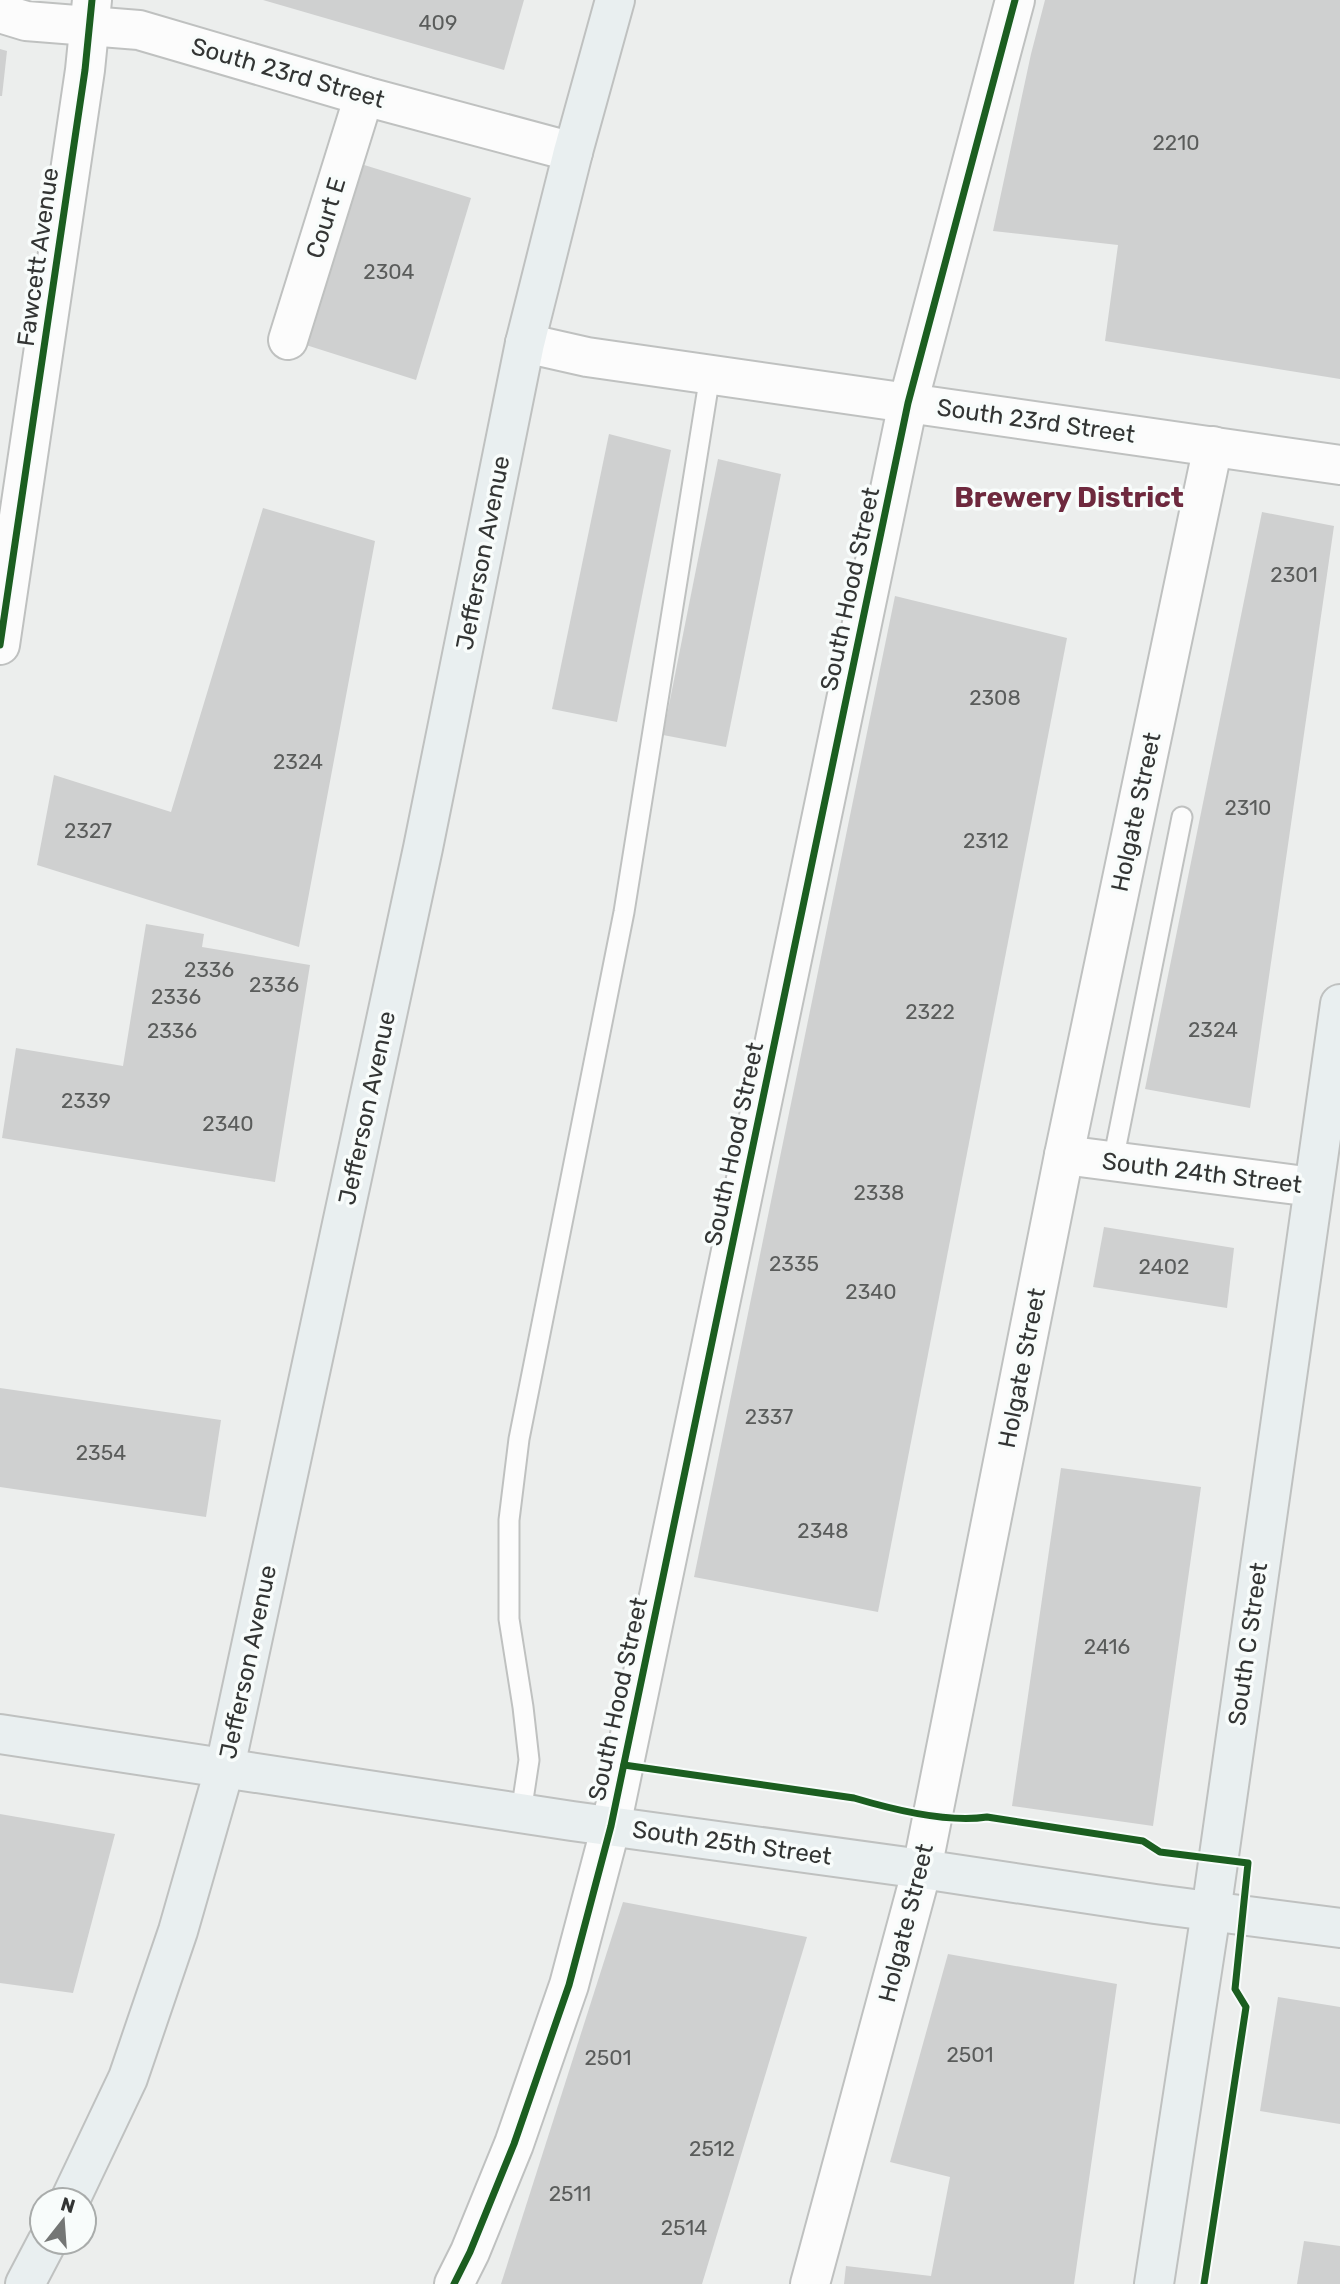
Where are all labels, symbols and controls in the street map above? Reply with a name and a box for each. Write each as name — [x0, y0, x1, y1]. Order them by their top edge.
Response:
house number: 409 — [419, 10, 457, 35]
street label: South 23rd Street — [188, 32, 388, 114]
house number: 2210 — [1153, 130, 1199, 155]
street label: Fawcett Avenue — [12, 166, 64, 348]
street label: Court E — [300, 174, 352, 262]
house number: 2304 — [363, 259, 415, 284]
street label: South 23rd Street — [935, 393, 1137, 449]
street label: Jefferson Avenue — [450, 453, 516, 653]
district label: Brewery District — [954, 481, 1184, 514]
street label: South Hood Street — [815, 485, 885, 693]
house number: 2301 — [1270, 562, 1318, 587]
house number: 2308 — [969, 685, 1021, 710]
street label: Holgate Street — [1105, 730, 1167, 894]
house number: 2324 — [273, 749, 323, 774]
house number: 2310 — [1225, 795, 1271, 820]
house number: 2327 — [64, 818, 112, 843]
house number: 2312 — [963, 828, 1009, 853]
house number: 2336 — [184, 957, 234, 982]
house number: 2336 — [249, 972, 299, 997]
house number: 2336 — [151, 984, 201, 1009]
house number: 2322 — [905, 999, 955, 1024]
street label: Jefferson Avenue — [333, 1009, 401, 1207]
house number: 2324 — [1188, 1017, 1238, 1042]
house number: 2336 — [147, 1018, 197, 1043]
street label: South Hood Street — [699, 1040, 769, 1248]
house number: 2339 — [61, 1088, 111, 1113]
house number: 2340 — [202, 1111, 254, 1136]
street label: South 24th Street — [1101, 1147, 1303, 1199]
house number: 2338 — [854, 1180, 904, 1205]
house number: 2335 — [769, 1251, 819, 1276]
house number: 2402 — [1139, 1254, 1189, 1279]
house number: 2340 — [845, 1279, 897, 1304]
street label: Holgate Street — [993, 1286, 1051, 1450]
house number: 2337 — [745, 1404, 793, 1429]
house number: 2354 — [76, 1440, 126, 1465]
house number: 2348 — [797, 1518, 849, 1543]
street label: South C Street — [1223, 1561, 1273, 1727]
street label: Jefferson Avenue — [214, 1563, 282, 1761]
street label: South Hood Street — [583, 1595, 653, 1803]
house number: 2416 — [1084, 1634, 1130, 1659]
street label: South 25th Street — [631, 1815, 833, 1871]
street label: Holgate Street — [873, 1841, 939, 2005]
house number: 2501 — [946, 2042, 994, 2067]
house number: 2501 — [584, 2045, 632, 2070]
house number: 2512 — [689, 2136, 735, 2161]
house number: 2511 — [549, 2181, 591, 2206]
north arrow — [28, 2186, 98, 2256]
text: N — [58, 2192, 78, 2218]
house number: 2514 — [661, 2215, 707, 2240]

